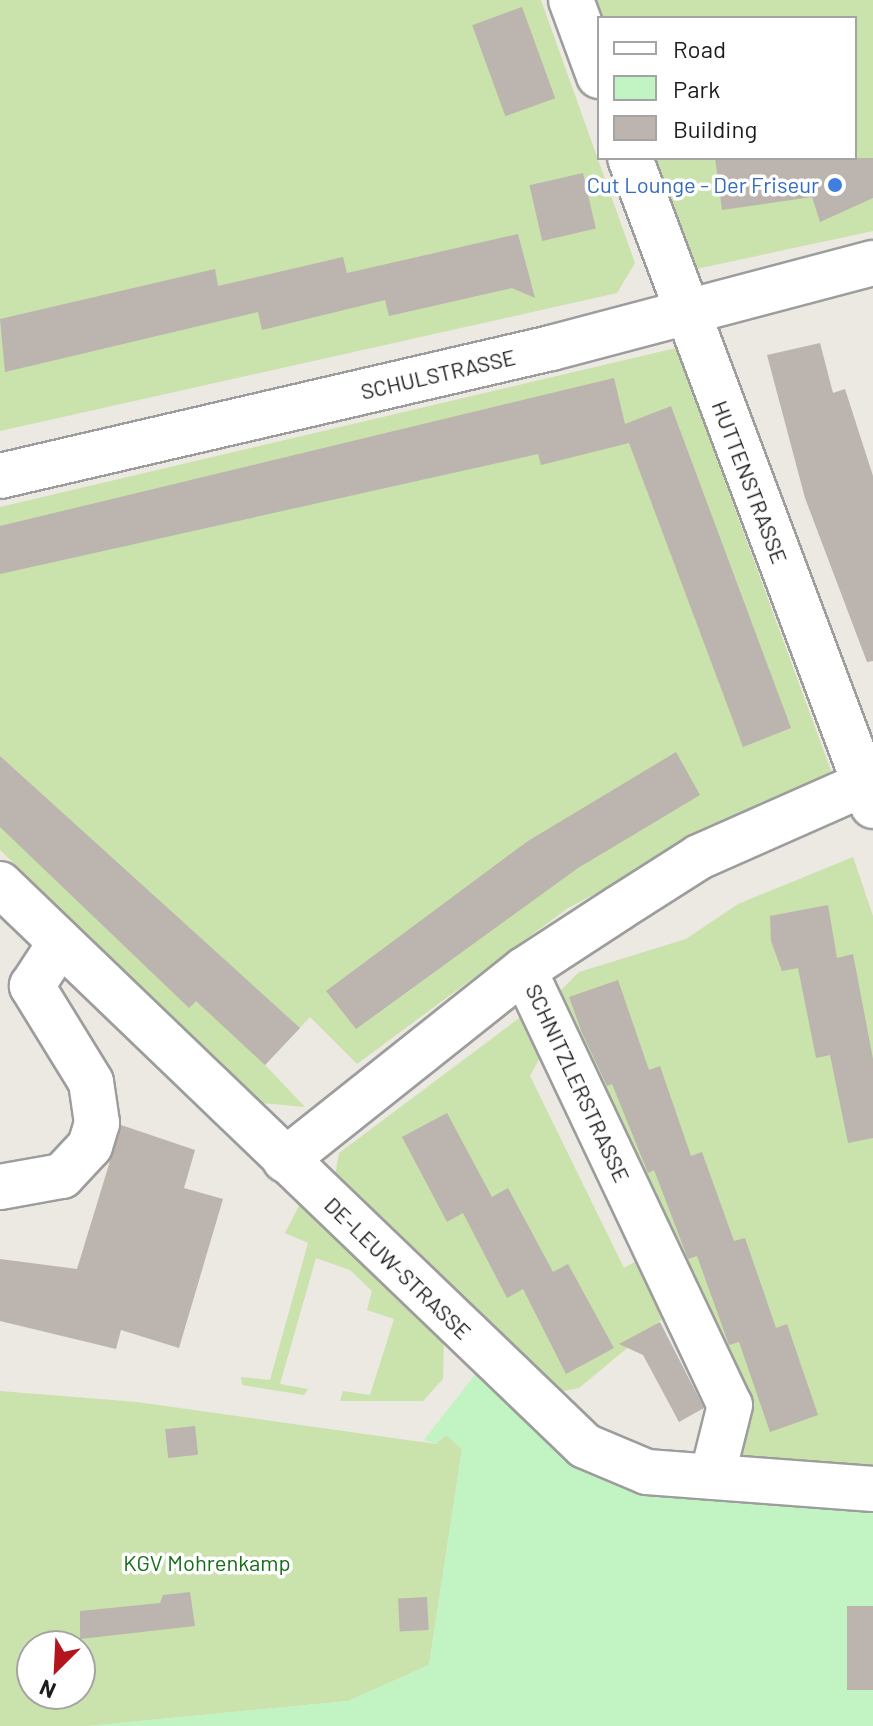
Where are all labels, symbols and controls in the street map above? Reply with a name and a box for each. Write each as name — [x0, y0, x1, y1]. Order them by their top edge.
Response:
legend — [597, 16, 857, 160]
text: Road — [673, 34, 726, 63]
text: Park — [673, 74, 720, 103]
text: Building — [673, 114, 757, 143]
place label: Cut Lounge - Der Friseur — [587, 172, 819, 198]
marker: Cut Lounge - Der Friseur — [826, 176, 844, 194]
street label: SCHULSTRASSE — [358, 343, 518, 405]
street label: HUTTENSTRASSE — [707, 397, 793, 567]
street label: SCHNITZLERSTRASSE — [520, 980, 636, 1186]
street label: DE-LEUW-STRASSE — [319, 1191, 477, 1345]
park label: KGV Mohrenkamp — [123, 1550, 291, 1576]
north arrow — [16, 1630, 96, 1710]
text: N — [35, 1675, 59, 1705]

